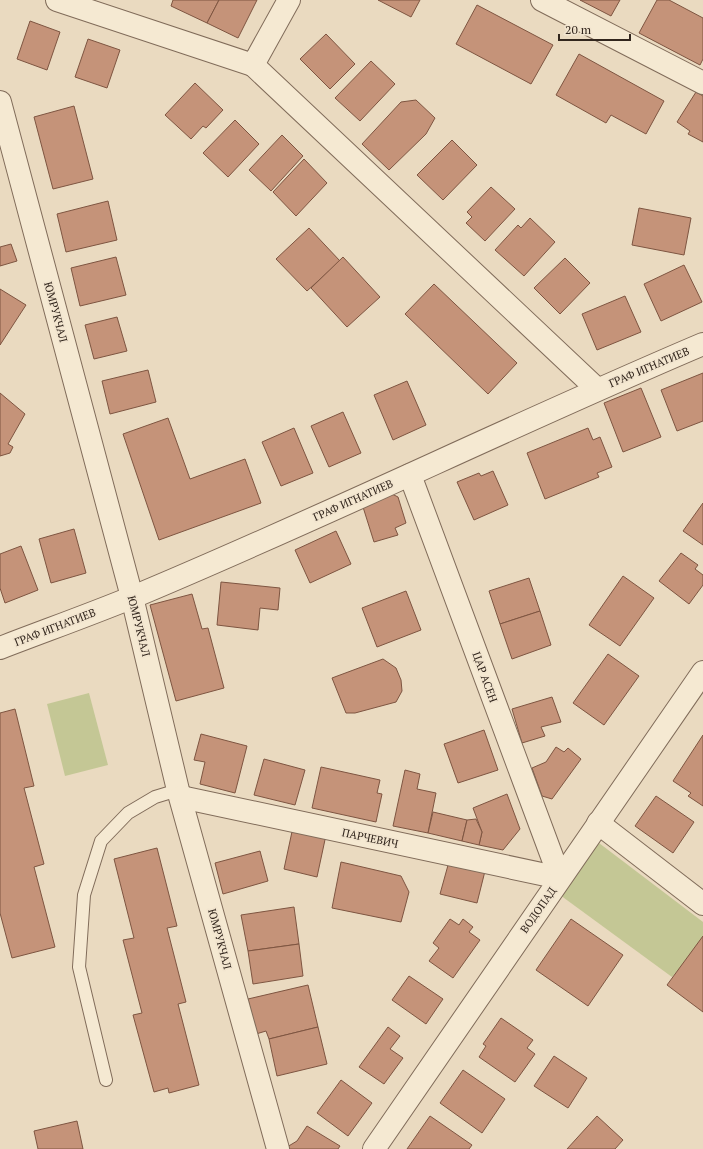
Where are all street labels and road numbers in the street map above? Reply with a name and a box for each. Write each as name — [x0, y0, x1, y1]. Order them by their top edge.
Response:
street label: ЮМРУКЧАЛ — [41, 280, 71, 344]
street label: ГРАФ ИГНАТИЕВ — [607, 344, 692, 390]
street label: ГРАФ ИГНАТИЕВ — [311, 476, 395, 524]
street label: ЮМРУКЧАЛ — [125, 594, 153, 658]
street label: ГРАФ ИГНАТИЕВ — [12, 605, 98, 649]
street label: ЦАР АСЕН — [469, 650, 501, 704]
street label: ПАРЧЕВИЧ — [341, 825, 399, 851]
street label: ВОДОПАД — [517, 884, 559, 936]
street label: ЮМРУКЧАЛ — [205, 907, 235, 971]

